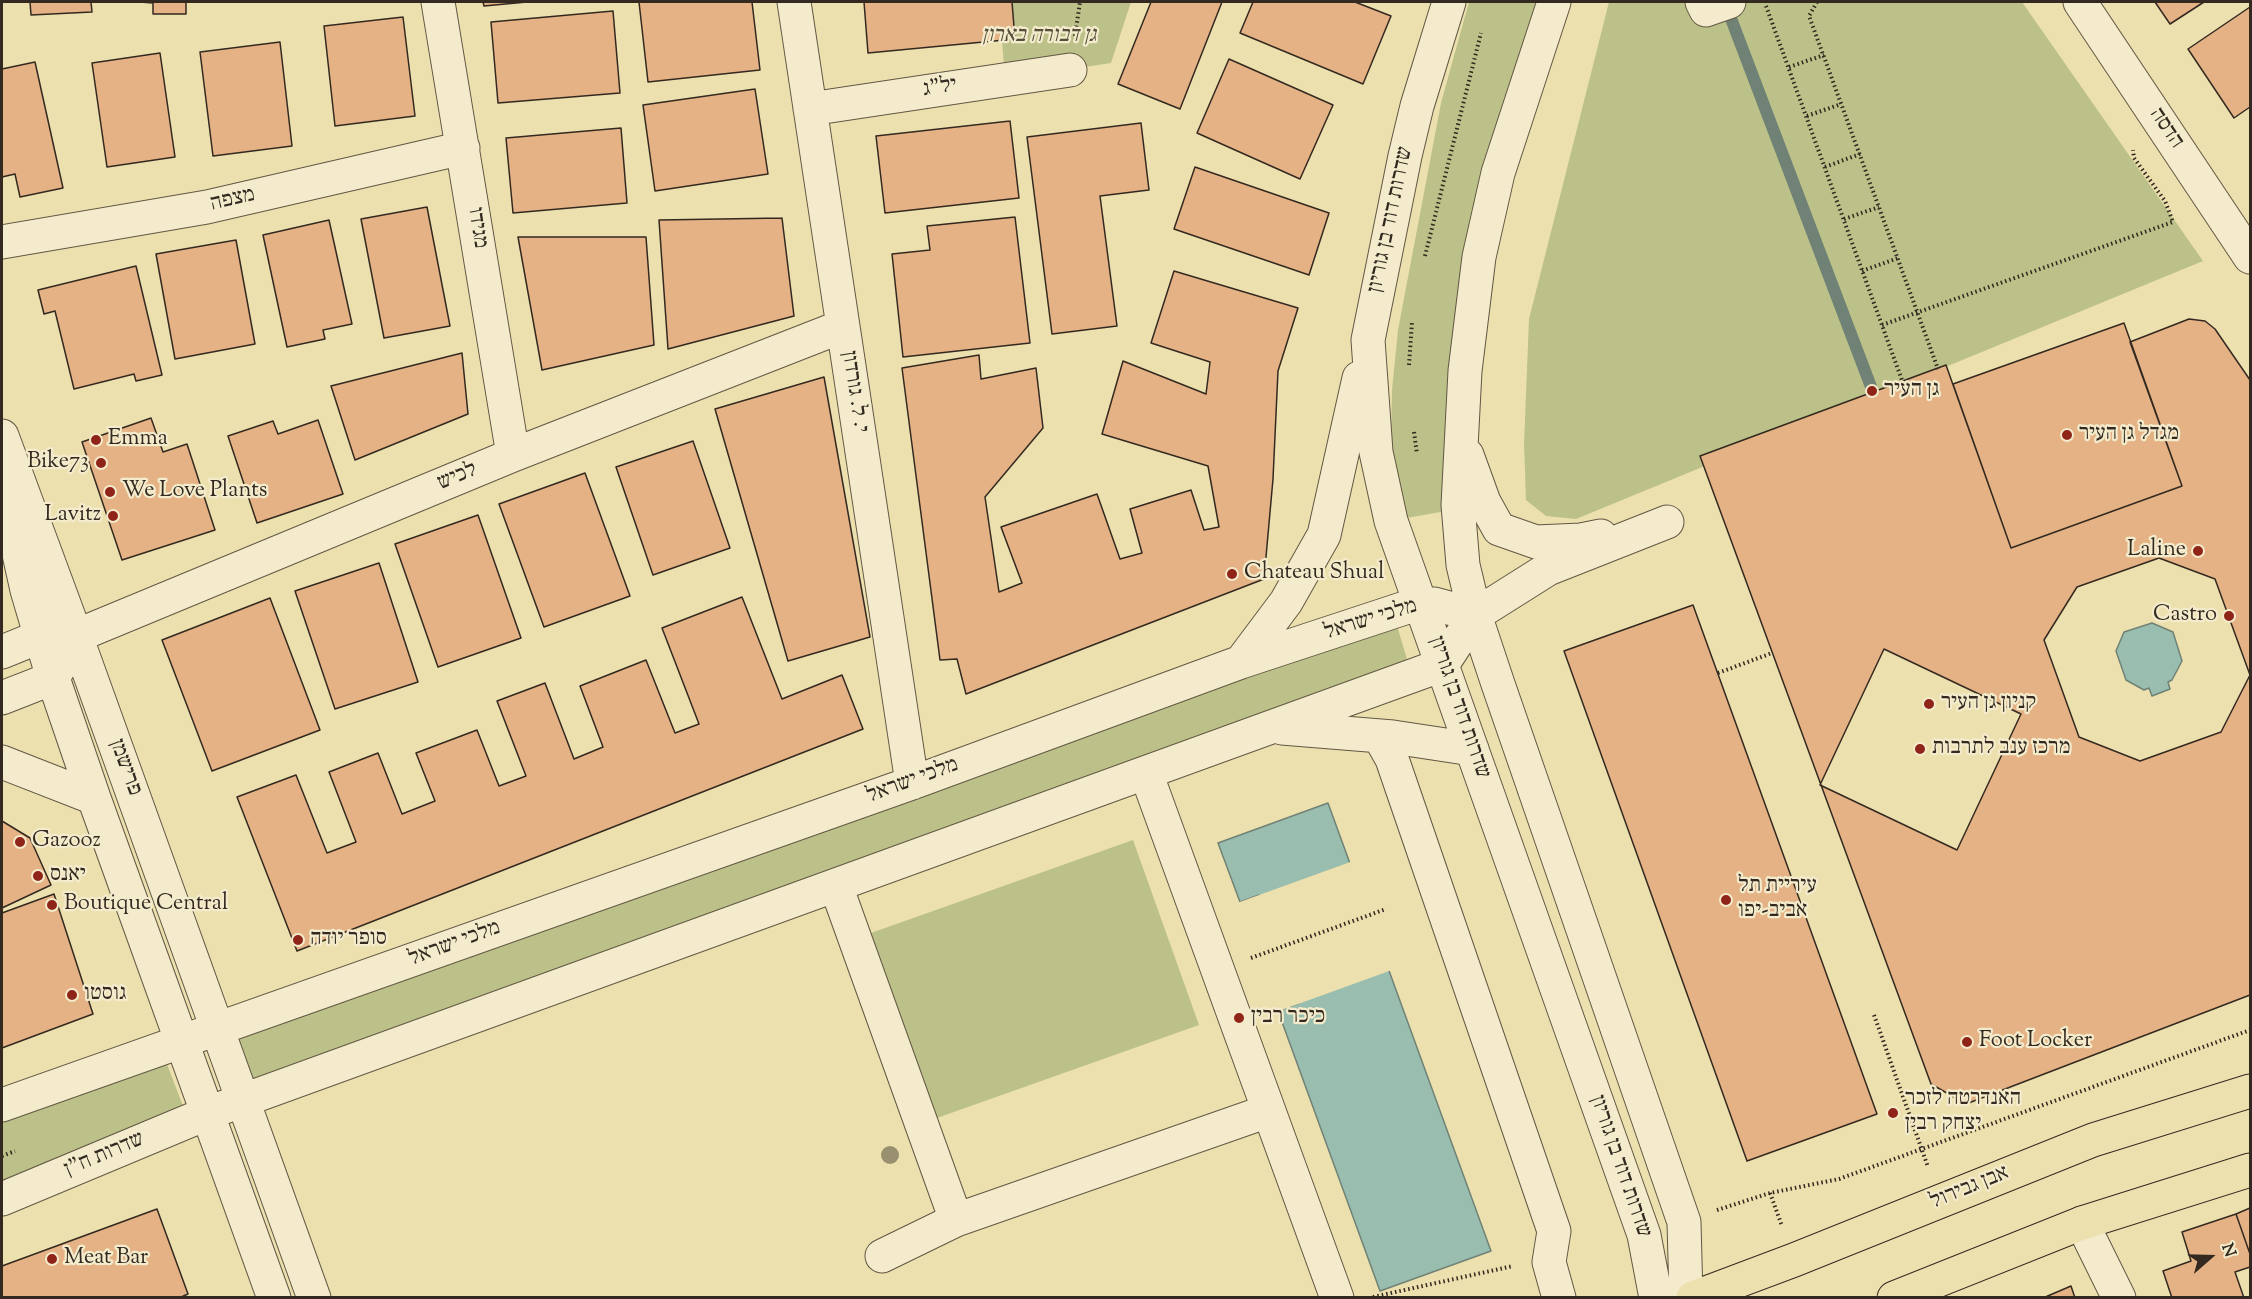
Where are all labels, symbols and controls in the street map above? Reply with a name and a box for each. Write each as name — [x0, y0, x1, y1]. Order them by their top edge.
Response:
park label: גן דבורה בארון — [982, 24, 1096, 50]
street label: יל"ג — [921, 73, 959, 105]
street label: הדסה — [2142, 103, 2188, 155]
street label: שדרות דוד בן גוריון — [1364, 145, 1420, 295]
street label: מצפה — [208, 183, 258, 219]
street label: מגידו — [460, 206, 492, 250]
street label: י. ל. גורדון — [834, 349, 872, 435]
place label: גן העיר — [1884, 378, 1939, 404]
marker: גן העיר — [1865, 384, 1879, 398]
place label: מגדל גן העיר — [2079, 422, 2179, 448]
place label: Emma — [108, 427, 168, 453]
marker: מגדל גן העיר — [2060, 428, 2074, 442]
marker: Emma — [89, 433, 103, 447]
place label: Bike73 — [27, 450, 89, 476]
marker: Bike73 — [94, 456, 108, 470]
street label: לכיש — [434, 458, 482, 498]
place label: We Love Plants — [122, 479, 267, 505]
marker: We Love Plants — [103, 485, 117, 499]
place label: Lavitz — [44, 503, 101, 529]
marker: Lavitz — [106, 509, 120, 523]
place label: Laline — [2127, 538, 2186, 564]
marker: Laline — [2191, 544, 2205, 558]
place label: Chateau Shual — [1244, 561, 1384, 587]
marker: Chateau Shual — [1225, 567, 1239, 581]
street label: מלכי ישראל — [1321, 594, 1421, 648]
place label: Castro — [2153, 603, 2217, 629]
marker: Castro — [2222, 609, 2236, 623]
street label: שדרות דוד בן גוריון — [1421, 633, 1495, 783]
place label: קניון גן העיר — [1941, 691, 2036, 717]
marker: קניון גן העיר — [1922, 697, 1936, 711]
street label: פרישמן — [102, 736, 146, 800]
place label: מרכז ענב לתרבות — [1932, 736, 2071, 762]
marker: מרכז ענב לתרבות — [1913, 742, 1927, 756]
street label: מלכי ישראל — [863, 753, 963, 811]
place label: Gazooz — [32, 829, 101, 855]
marker: Gazooz — [13, 835, 27, 849]
place label: יאנס — [50, 863, 86, 889]
marker: יאנס — [31, 869, 45, 883]
place label: עיריית תל אביב-יפו — [1738, 874, 1817, 926]
place label: Boutique Central — [64, 892, 228, 918]
marker: עיריית תל אביב-יפו — [1719, 893, 1733, 907]
marker: Boutique Central — [45, 898, 59, 912]
street label: מלכי ישראל — [405, 916, 505, 974]
place label: סופר יודה — [310, 927, 387, 953]
marker: סופר יודה — [291, 933, 305, 947]
place label: גוסטו — [84, 982, 126, 1008]
marker: גוסטו — [65, 988, 79, 1002]
place label: כיכר רבין — [1251, 1005, 1325, 1031]
marker: כיכר רבין — [1232, 1011, 1246, 1025]
place label: Foot Locker — [1979, 1029, 2092, 1055]
marker: Foot Locker — [1960, 1035, 1974, 1049]
place label: האנדרטה לזכר יצחק רבין — [1905, 1087, 2021, 1138]
street label: שדרות דוד בן גוריון — [1582, 1092, 1656, 1242]
marker: האנדרטה לזכר יצחק רבין — [1886, 1106, 1900, 1120]
street label: שדרות ח"ן — [61, 1127, 149, 1185]
street label: אבן גבירול — [1927, 1161, 2013, 1217]
north arrow — [2180, 1227, 2240, 1287]
text: N — [2214, 1241, 2240, 1261]
place label: Meat Bar — [64, 1246, 148, 1272]
marker: Meat Bar — [45, 1252, 59, 1266]

